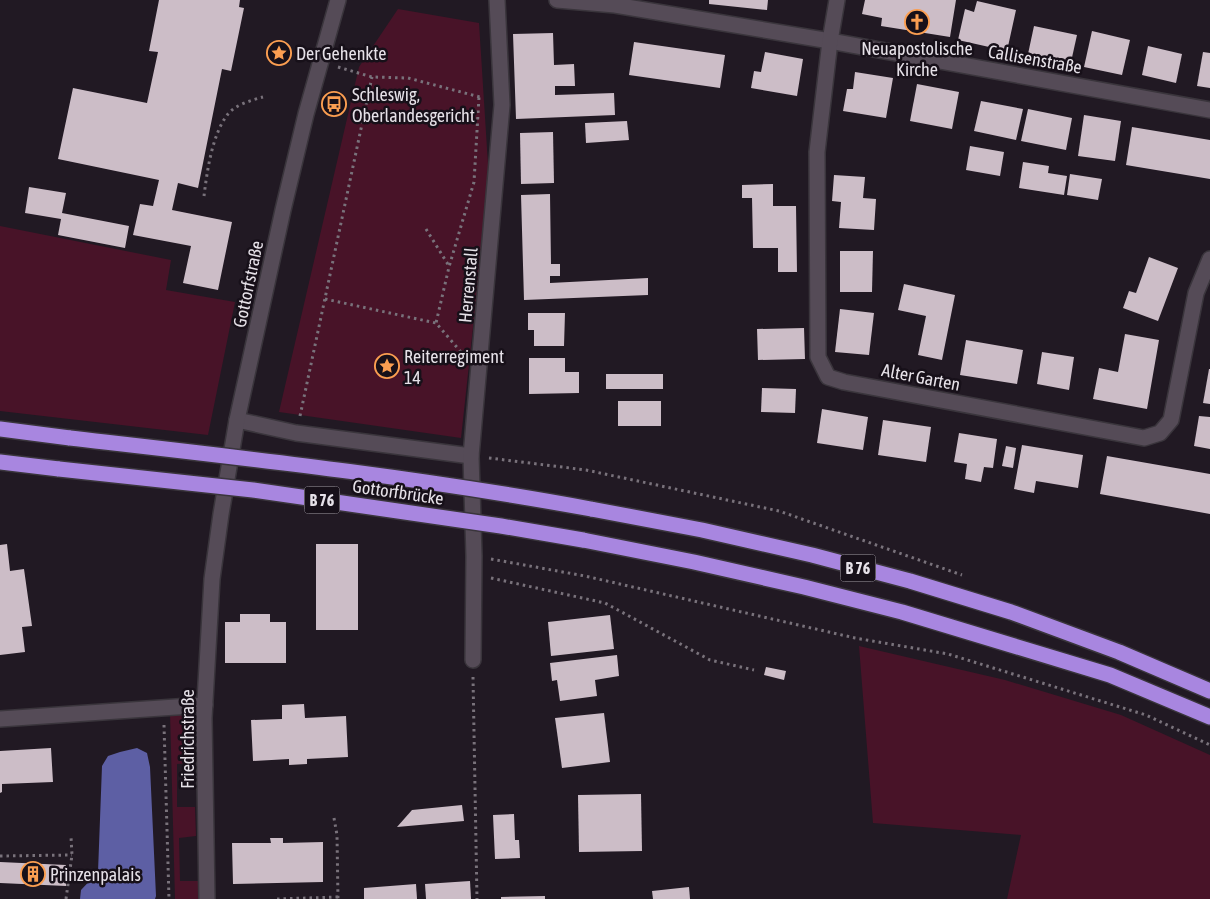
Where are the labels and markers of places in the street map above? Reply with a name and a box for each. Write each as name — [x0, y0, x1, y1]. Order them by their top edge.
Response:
church icon: Neuapostolische Kirche — [904, 9, 930, 35]
place label: Neuapostolische Kirche — [861, 38, 973, 80]
place icon: Der Gehenkte — [266, 40, 292, 66]
place label: Der Gehenkte — [296, 43, 386, 64]
place label: Schleswig, Oberlandesgericht — [352, 84, 475, 126]
bus stop icon: Schleswig, Oberlandesgericht — [321, 91, 347, 117]
place label: Reiterregiment 14 — [404, 346, 504, 388]
place icon: Reiterregiment 14 — [374, 353, 400, 379]
building icon: Prinzenpalais — [20, 861, 46, 887]
place label: Prinzenpalais — [50, 864, 141, 885]

